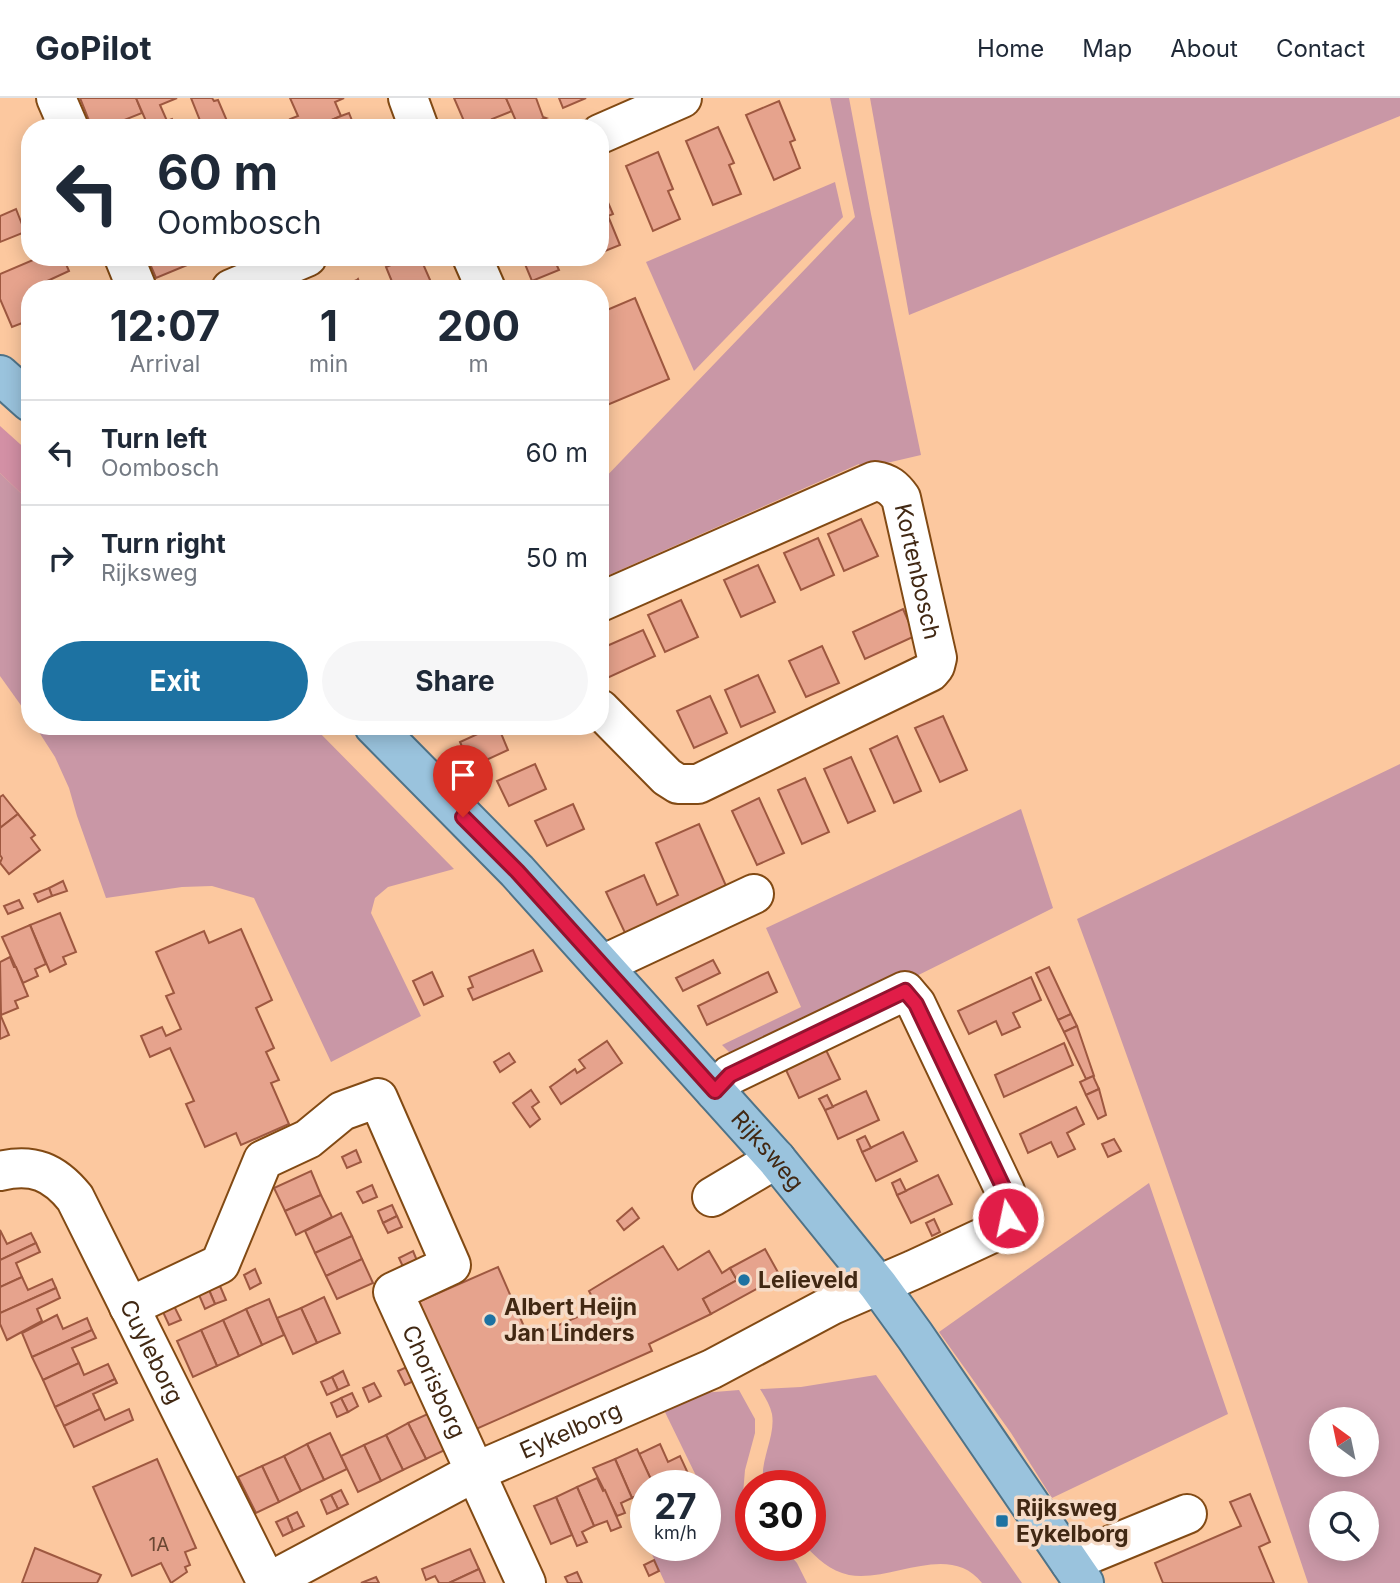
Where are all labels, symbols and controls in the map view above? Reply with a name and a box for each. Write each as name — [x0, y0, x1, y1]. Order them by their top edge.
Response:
text: GoPilot — [35, 28, 152, 68]
text: Home — [977, 34, 1044, 63]
text: Map — [1082, 34, 1132, 63]
text: About — [1170, 34, 1238, 63]
text: Contact — [1276, 34, 1365, 63]
text: 60 m — [157, 143, 278, 202]
icon: left — [42, 147, 133, 238]
text: Oombosch — [157, 203, 322, 242]
text: 12:07 — [110, 300, 220, 351]
text: 1 — [320, 300, 338, 351]
text: 200 — [437, 300, 520, 351]
text: Arrival — [130, 350, 200, 378]
text: min — [309, 350, 348, 378]
text: m — [469, 350, 489, 378]
text: Turn left — [101, 423, 207, 454]
icon: left — [42, 434, 80, 472]
text: 60 m — [525, 437, 588, 468]
text: Oombosch — [101, 454, 219, 482]
street label: Kortenbosch — [889, 501, 946, 642]
text: Turn right — [101, 528, 226, 559]
icon: right — [42, 539, 80, 577]
text: 50 m — [526, 542, 588, 573]
text: Rijksweg — [101, 559, 198, 587]
button: Exit — [42, 641, 308, 721]
button: Share — [322, 641, 588, 721]
pin — [433, 745, 493, 817]
icon: arrive — [444, 756, 482, 794]
street label: Rijksweg — [725, 1105, 810, 1196]
position arrow — [971, 1181, 1045, 1255]
place label: Lelieveld — [758, 1266, 858, 1294]
marker: Lelieveld — [736, 1272, 752, 1288]
place label: Albert Heijn Jan Linders — [504, 1293, 637, 1347]
street label: Cuyleborg — [114, 1295, 189, 1408]
marker: Albert Heijn Jan Linders — [482, 1312, 498, 1328]
street label: Chorisborg — [396, 1321, 472, 1443]
street label: Eykelborg — [515, 1396, 626, 1465]
north arrow — [1309, 1407, 1379, 1477]
map controls — [1309, 1407, 1379, 1561]
speed limit sign: 30 — [735, 1470, 826, 1561]
text: 27 — [654, 1485, 697, 1527]
button: search — [1309, 1491, 1379, 1561]
place label: Rijksweg Eykelborg — [1016, 1494, 1129, 1548]
marker: Rijksweg Eykelborg — [994, 1513, 1010, 1529]
text: km/h — [654, 1522, 697, 1543]
house number: 1A — [149, 1533, 169, 1556]

